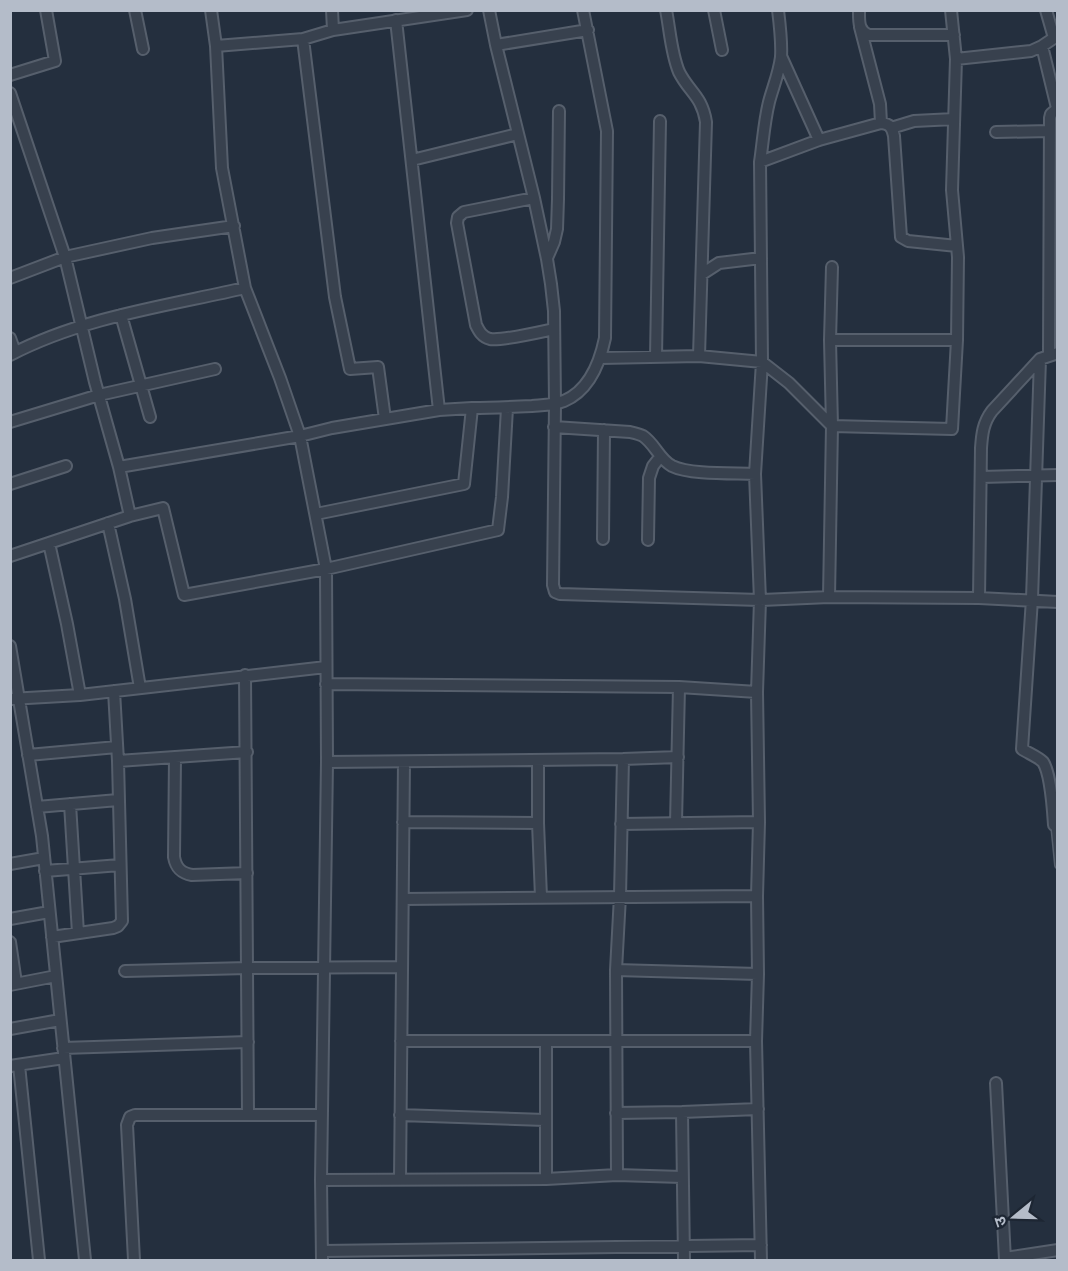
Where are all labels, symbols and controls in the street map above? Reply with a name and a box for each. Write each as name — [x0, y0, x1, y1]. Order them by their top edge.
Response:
north arrow — [984, 1187, 1044, 1247]
text: उ — [989, 1214, 1011, 1230]

